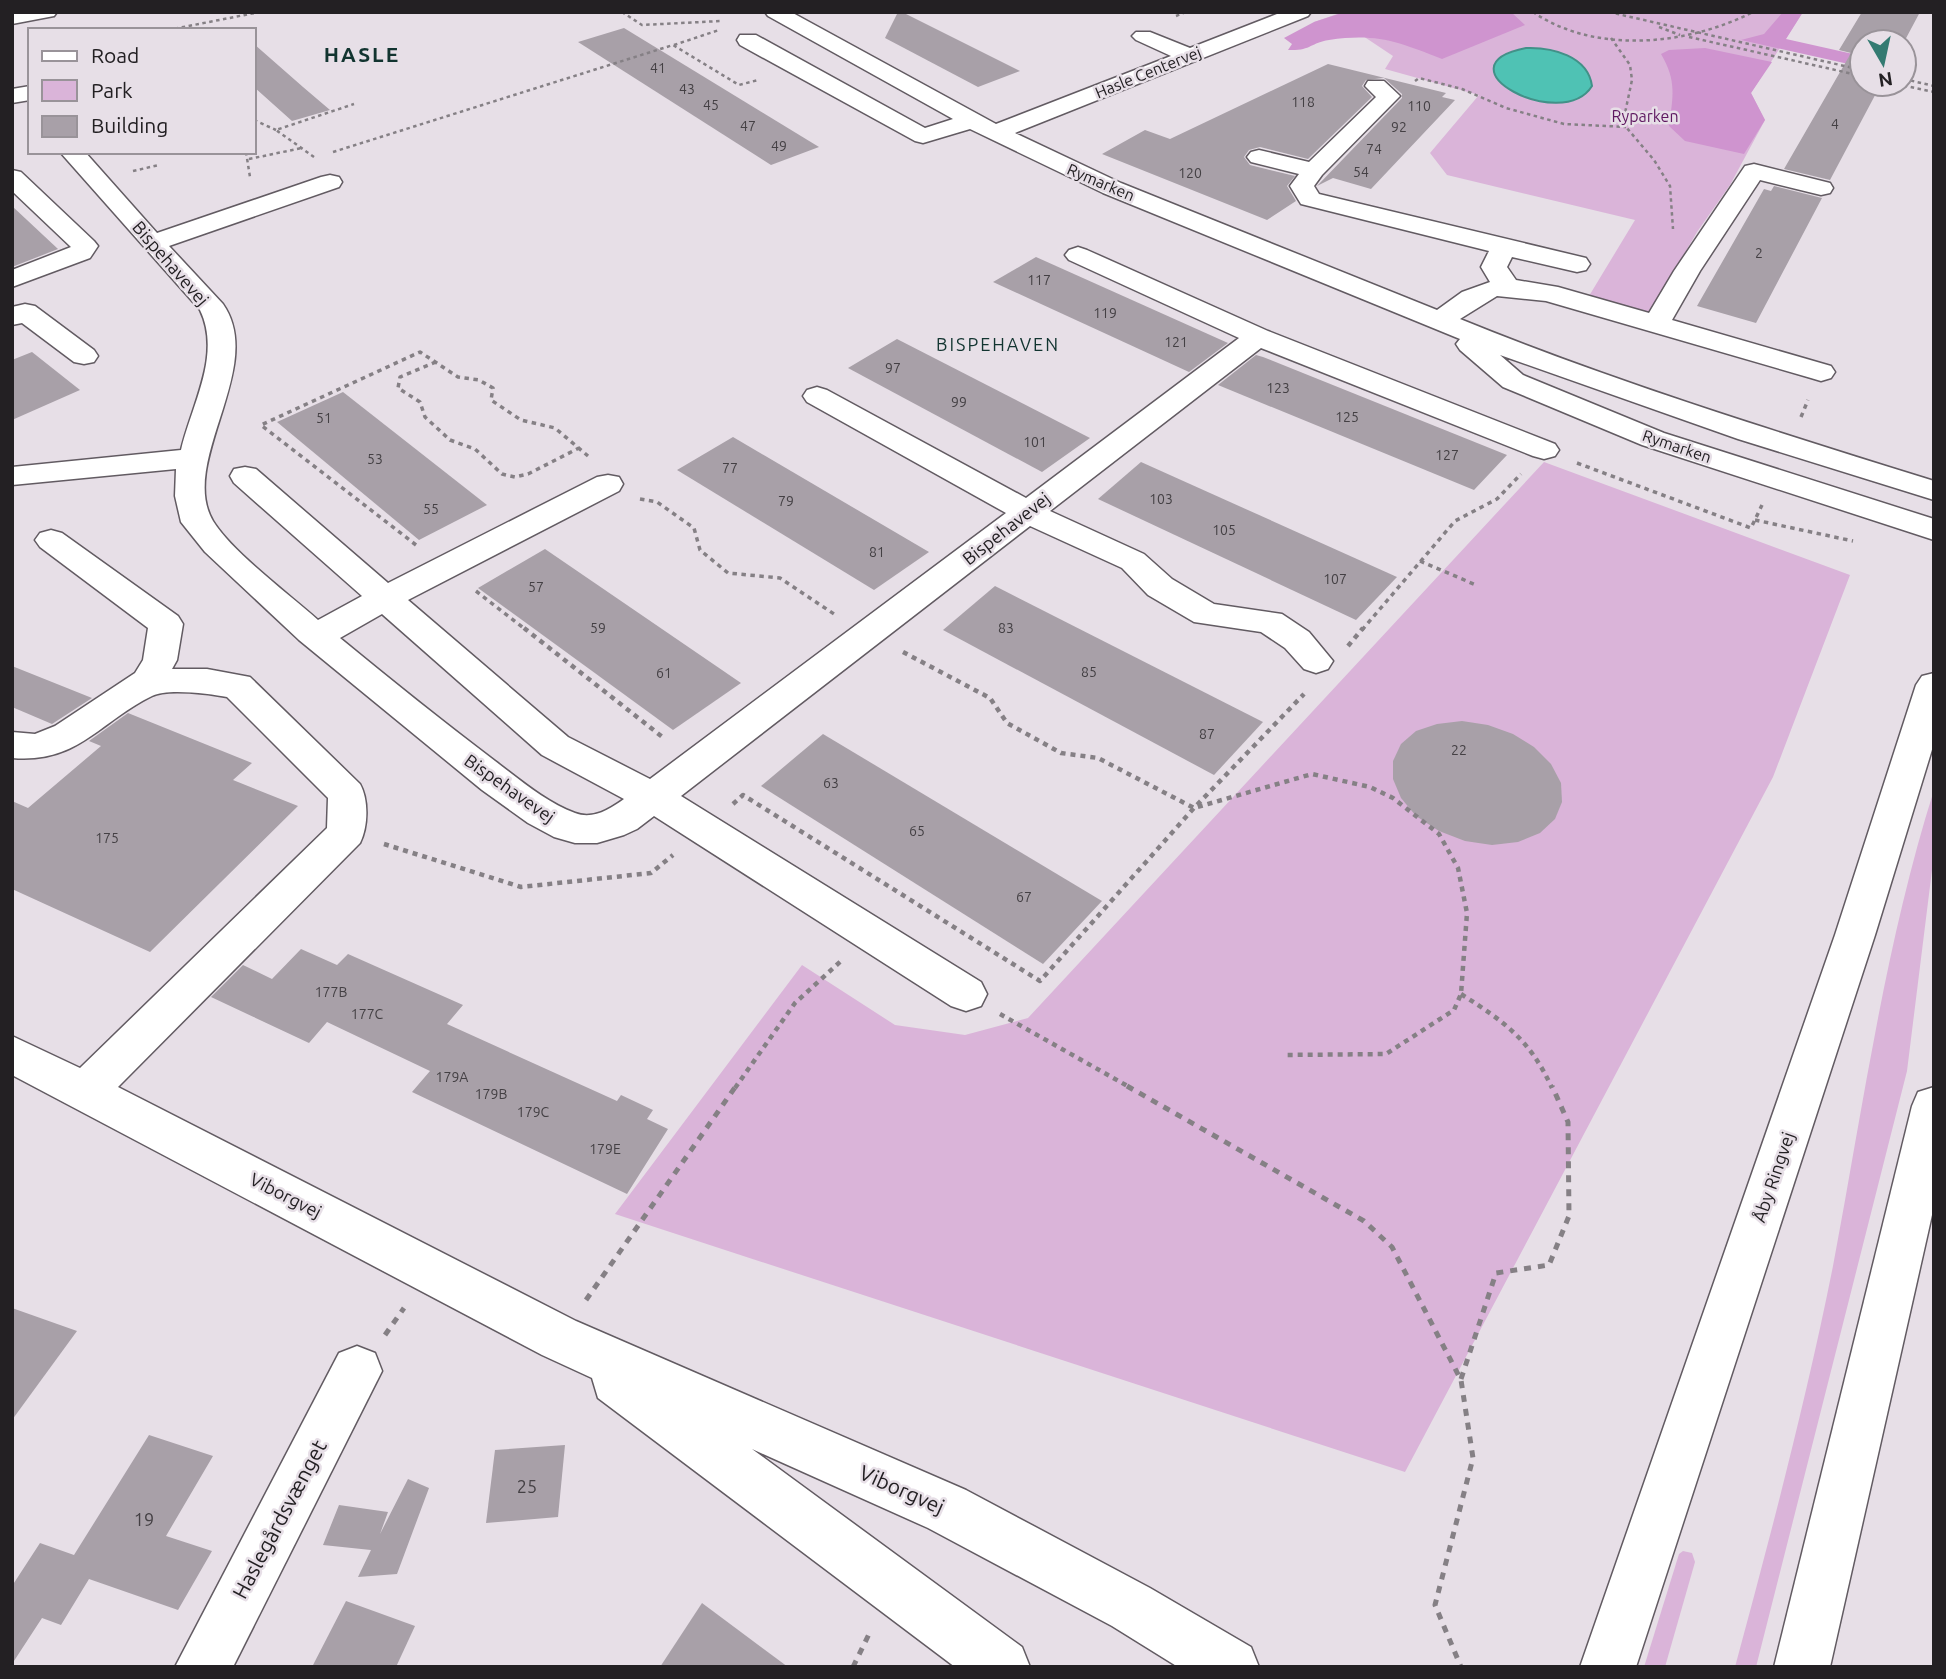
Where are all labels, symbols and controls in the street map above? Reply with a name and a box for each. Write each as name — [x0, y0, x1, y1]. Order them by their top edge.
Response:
legend — [28, 28, 256, 154]
north arrow — [1848, 28, 1918, 98]
district label: HASLE — [324, 42, 400, 66]
text: Road — [91, 43, 139, 67]
street label: Hasle Centervej — [1092, 43, 1204, 101]
house number: 41 — [650, 60, 666, 76]
text: N — [1877, 68, 1894, 92]
text: Park — [91, 78, 133, 102]
house number: 43 — [679, 81, 695, 97]
house number: 118 — [1291, 94, 1315, 110]
house number: 45 — [703, 97, 719, 113]
house number: 110 — [1407, 98, 1431, 114]
park label: Ryparken — [1611, 107, 1679, 125]
text: Building — [91, 113, 168, 137]
house number: 4 — [1831, 116, 1839, 132]
house number: 47 — [740, 118, 756, 134]
house number: 92 — [1391, 119, 1407, 135]
house number: 49 — [771, 138, 787, 154]
house number: 74 — [1366, 141, 1382, 157]
street label: Rymarken — [1065, 160, 1137, 204]
house number: 54 — [1353, 164, 1369, 180]
house number: 120 — [1178, 165, 1202, 181]
street label: Bispehavevej — [129, 217, 213, 309]
house number: 2 — [1755, 245, 1763, 261]
house number: 117 — [1027, 272, 1051, 288]
house number: 119 — [1093, 305, 1117, 321]
district label: BISPEHAVEN — [936, 334, 1060, 354]
house number: 121 — [1164, 334, 1188, 350]
house number: 97 — [885, 360, 901, 376]
house number: 123 — [1266, 380, 1290, 396]
house number: 99 — [951, 394, 967, 410]
house number: 125 — [1335, 409, 1359, 425]
house number: 51 — [316, 410, 332, 426]
street label: Rymarken — [1640, 426, 1714, 466]
house number: 101 — [1023, 434, 1047, 450]
house number: 127 — [1435, 447, 1459, 463]
house number: 53 — [367, 451, 383, 467]
house number: 77 — [722, 460, 738, 476]
street label: Bispehavevej — [958, 488, 1054, 568]
house number: 103 — [1149, 491, 1173, 507]
house number: 79 — [778, 493, 794, 509]
house number: 55 — [423, 501, 439, 517]
house number: 105 — [1212, 522, 1236, 538]
house number: 81 — [869, 544, 885, 560]
house number: 107 — [1323, 571, 1347, 587]
house number: 57 — [528, 579, 544, 595]
house number: 59 — [590, 620, 606, 636]
house number: 83 — [998, 620, 1014, 636]
house number: 85 — [1081, 664, 1097, 680]
house number: 61 — [656, 665, 672, 681]
house number: 87 — [1199, 726, 1215, 742]
house number: 22 — [1451, 742, 1467, 758]
street label: Bispehavevej — [461, 750, 559, 826]
house number: 63 — [823, 775, 839, 791]
house number: 65 — [909, 823, 925, 839]
house number: 175 — [95, 830, 119, 846]
house number: 67 — [1016, 889, 1032, 905]
house number: 177B — [315, 984, 347, 1000]
house number: 177C — [351, 1006, 384, 1022]
house number: 179A — [436, 1069, 468, 1085]
house number: 179B — [475, 1086, 507, 1102]
house number: 179C — [517, 1104, 550, 1120]
street label: Åby Ringvej — [1748, 1129, 1798, 1225]
house number: 179E — [589, 1141, 621, 1157]
street label: Viborgvej — [247, 1168, 325, 1222]
street label: Haslegårdsvænget — [227, 1436, 331, 1602]
street label: Viborgvej — [856, 1460, 948, 1518]
house number: 25 — [517, 1476, 537, 1496]
house number: 19 — [134, 1509, 154, 1529]

